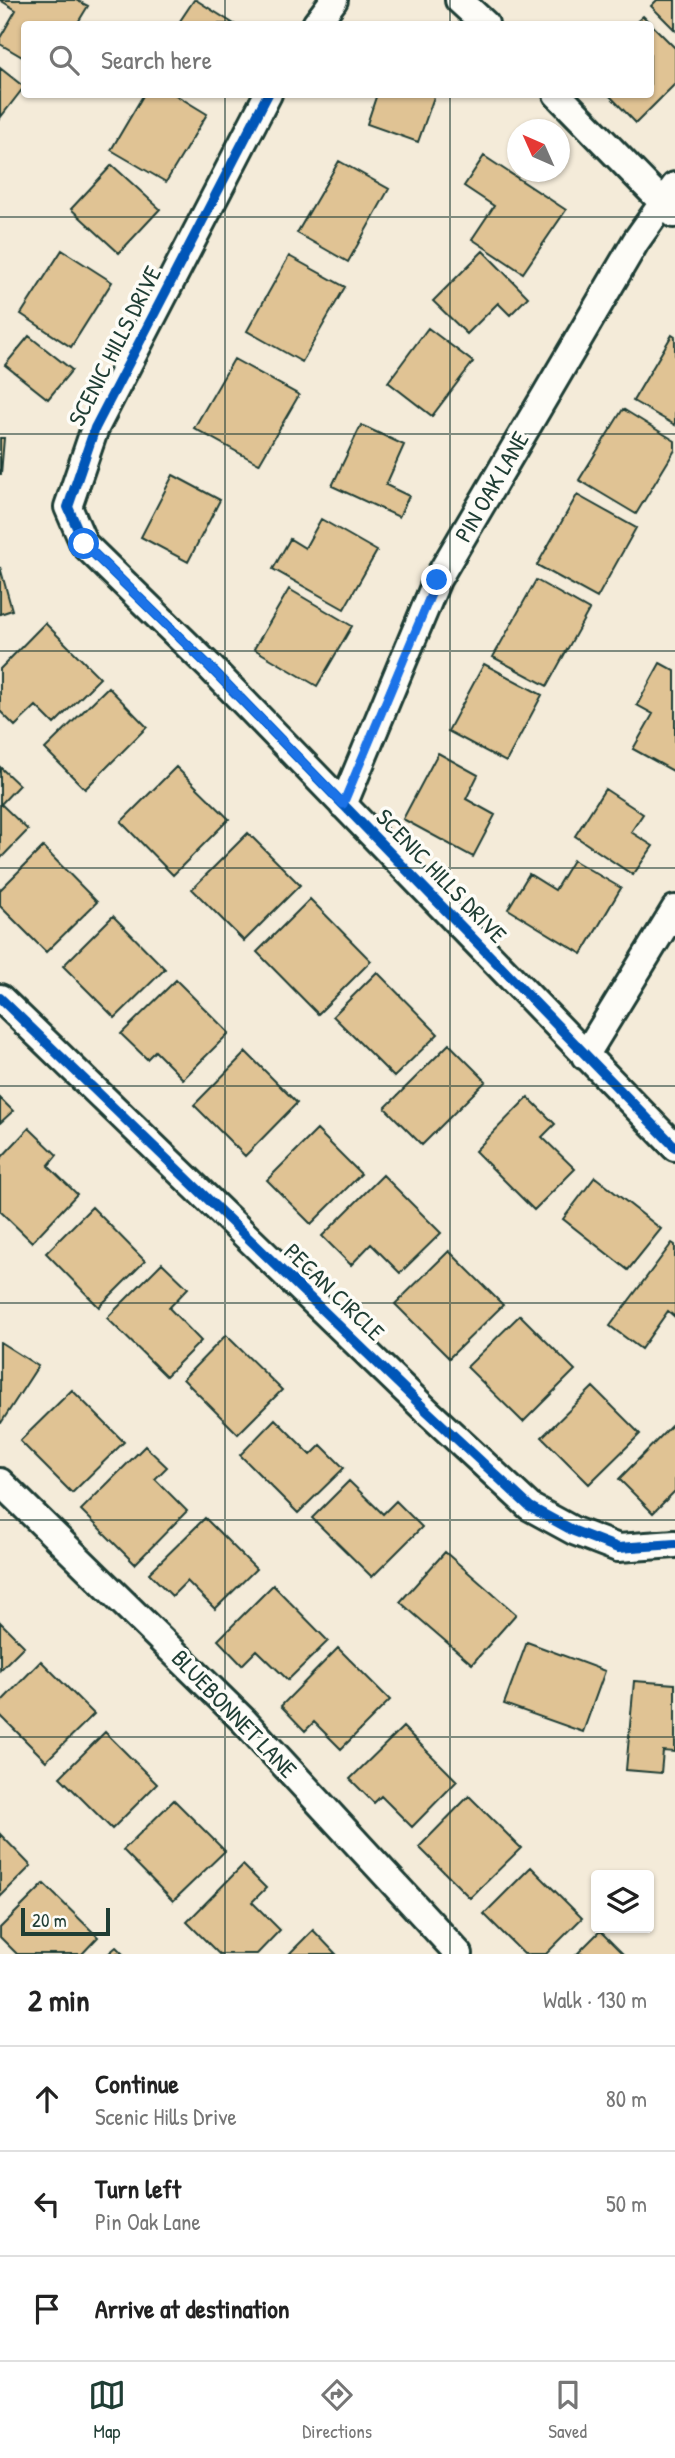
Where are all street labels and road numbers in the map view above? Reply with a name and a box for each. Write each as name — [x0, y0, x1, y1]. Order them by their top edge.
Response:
street label: SCENIC HILLS DRIVE — [60, 260, 168, 431]
street label: PIN OAK LANE — [447, 425, 536, 548]
street label: SCENIC HILLS DRIVE — [369, 801, 514, 950]
street label: PECAN CIRCLE — [278, 1235, 392, 1347]
street label: BLUEBONNET LANE — [165, 1642, 305, 1785]

